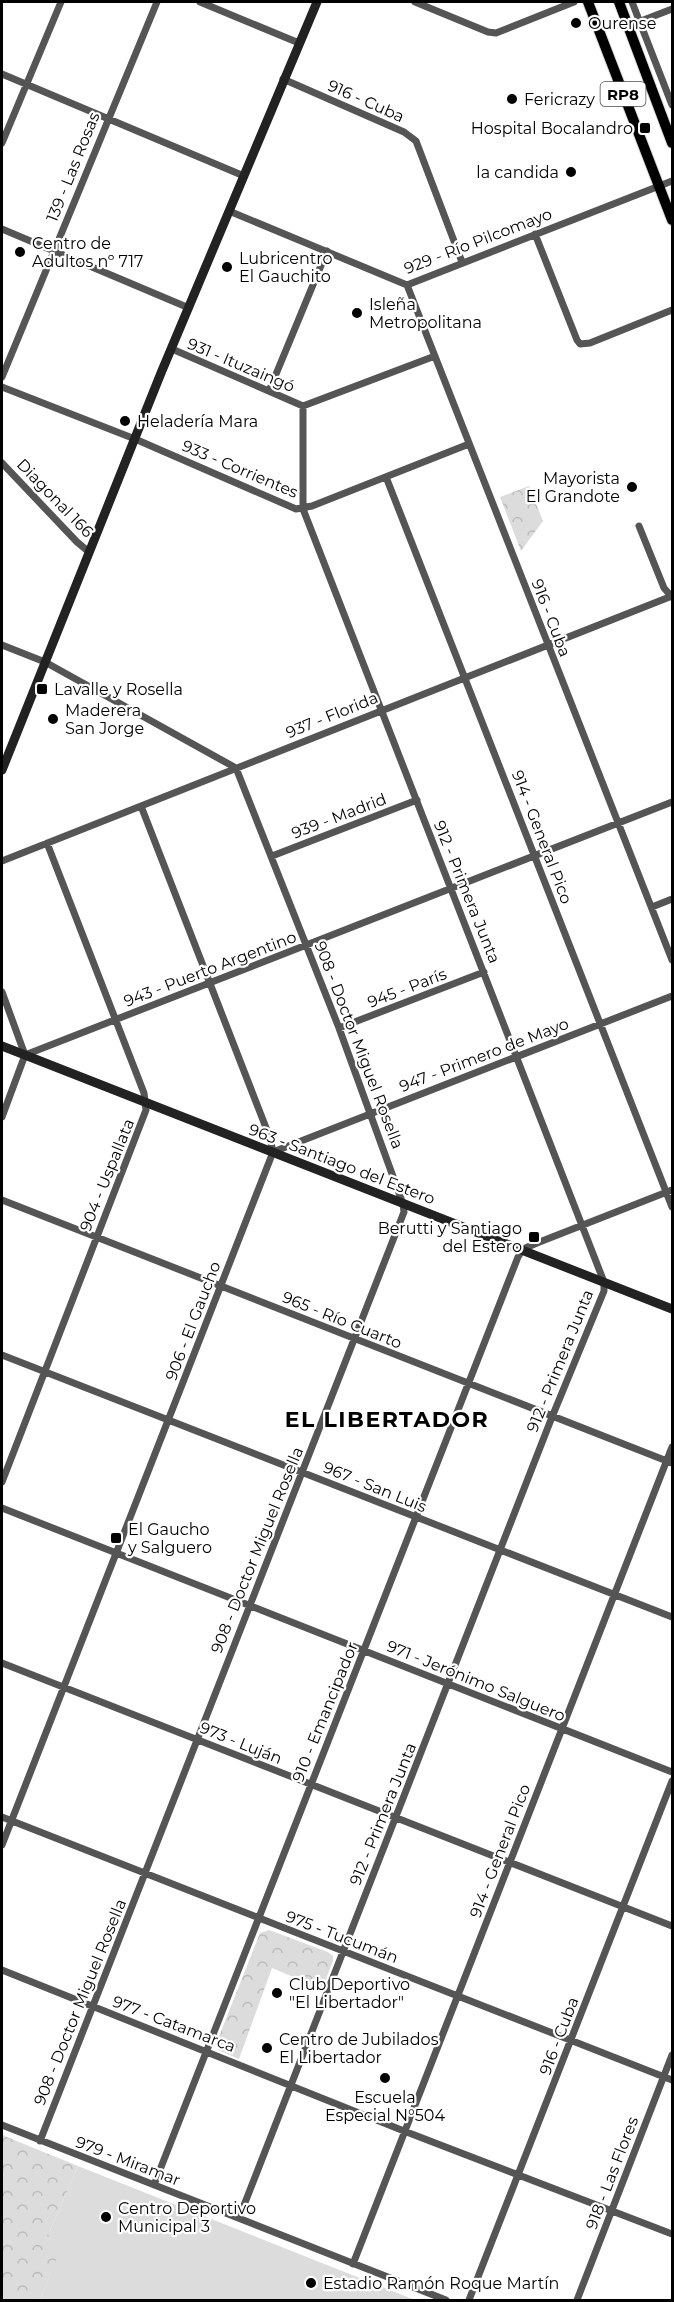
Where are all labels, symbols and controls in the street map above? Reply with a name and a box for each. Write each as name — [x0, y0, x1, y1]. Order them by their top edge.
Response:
place label: Ourense — [588, 14, 656, 33]
marker: Ourense — [569, 16, 583, 30]
street label: 916 - Cuba — [325, 76, 407, 126]
road number: RP8 — [600, 82, 646, 106]
place label: Fericrazy — [524, 90, 595, 109]
marker: Fericrazy — [505, 92, 519, 106]
street label: 139 - Las Rosas — [42, 109, 104, 225]
place label: Hospital Bocalandro — [471, 119, 633, 138]
marker: Hospital Bocalandro — [638, 121, 652, 135]
place label: la candida — [476, 163, 559, 182]
marker: la candida — [564, 165, 578, 179]
street label: 929 - Río Pilcomayo — [401, 204, 555, 278]
place label: Centro de Adultos nº 717 — [32, 234, 143, 271]
marker: Centro de Adultos nº 717 — [13, 245, 27, 259]
place label: Lubricentro El Gauchito — [239, 249, 333, 286]
marker: Lubricentro El Gauchito — [220, 260, 234, 274]
place label: Isleña Metropolitana — [369, 295, 482, 332]
marker: Isleña Metropolitana — [350, 306, 364, 320]
street label: 931 - Ituzaingó — [184, 334, 298, 396]
place label: Heladería Mara — [137, 412, 258, 431]
marker: Heladería Mara — [118, 414, 132, 428]
street label: 933 - Corrientes — [179, 436, 301, 502]
street label: Diagonal 166 — [13, 455, 97, 541]
place label: Mayorista El Grandote — [526, 469, 620, 506]
marker: Mayorista El Grandote — [625, 480, 639, 494]
street label: 916 - Cuba — [527, 576, 575, 660]
place label: Lavalle y Rosella — [54, 680, 183, 699]
marker: Lavalle y Rosella — [35, 682, 49, 696]
street label: 937 - Florida — [283, 688, 381, 742]
place label: Maderera San Jorge — [65, 701, 144, 738]
marker: Maderera San Jorge — [46, 712, 60, 726]
street label: 914 - General Pico — [508, 768, 576, 906]
street label: 939 - Madrid — [289, 789, 389, 843]
street label: 912 - Primera Junta — [430, 818, 504, 966]
street label: 943 - Puerto Argentino — [121, 927, 299, 1011]
street label: 908 - Doctor Miguel Rosella — [311, 939, 407, 1151]
street label: 945 - París — [365, 964, 449, 1012]
street label: 947 - Primero de Mayo — [397, 1014, 571, 1096]
street label: 904 - Uspallata — [76, 1116, 138, 1234]
street label: 963 - Santiago del Estero — [246, 1120, 438, 1208]
place label: Berutti y Santiago del Estero — [378, 1219, 522, 1256]
marker: Berutti y Santiago del Estero — [527, 1230, 541, 1244]
street label: 906 - El Gaucho — [162, 1259, 224, 1383]
street label: 965 - Río Cuarto — [279, 1287, 405, 1353]
street label: 912 - Primera Junta — [523, 1287, 597, 1435]
district label: EL LIBERTADOR — [285, 1406, 489, 1433]
street label: 908 - Doctor Miguel Rosella — [207, 1444, 307, 1656]
street label: 967 - San Luis — [321, 1458, 430, 1516]
place label: El Gaucho y Salguero — [127, 1520, 212, 1557]
marker: El Gaucho y Salguero — [109, 1531, 123, 1545]
street label: 971 - Jerónimo Salguero — [384, 1636, 568, 1726]
street label: 910 - Emancipador — [288, 1639, 362, 1785]
street label: 973 - Luján — [197, 1718, 285, 1768]
street label: 912 - Primera Junta — [346, 1740, 420, 1888]
street label: 914 - General Pico — [466, 1782, 534, 1920]
street label: 908 - Doctor Miguel Rosella — [30, 1896, 130, 2108]
street label: 975 - Tucumán — [283, 1907, 401, 1967]
place label: Club Deportivo "El Libertador" — [289, 1975, 410, 2012]
marker: Club Deportivo "El Libertador" — [270, 1986, 284, 2000]
street label: 977 - Catamarca — [110, 1992, 238, 2056]
street label: 916 - Cuba — [535, 1994, 583, 2078]
place label: Centro de Jubilados El Libertador — [279, 2030, 439, 2067]
marker: Centro de Jubilados El Libertador — [260, 2041, 274, 2055]
marker: Escuela Especial N°504 — [378, 2071, 392, 2085]
place label: Escuela Especial N°504 — [325, 2088, 445, 2125]
street label: 918 - Las Flores — [582, 2114, 642, 2232]
street label: 979 - Miramar — [73, 2132, 183, 2190]
place label: Centro Deportivo Municipal 3 — [118, 2199, 256, 2236]
marker: Centro Deportivo Municipal 3 — [99, 2210, 113, 2224]
place label: Estadio Ramón Roque Martín — [323, 2274, 559, 2293]
marker: Estadio Ramón Roque Martín — [304, 2276, 318, 2290]

